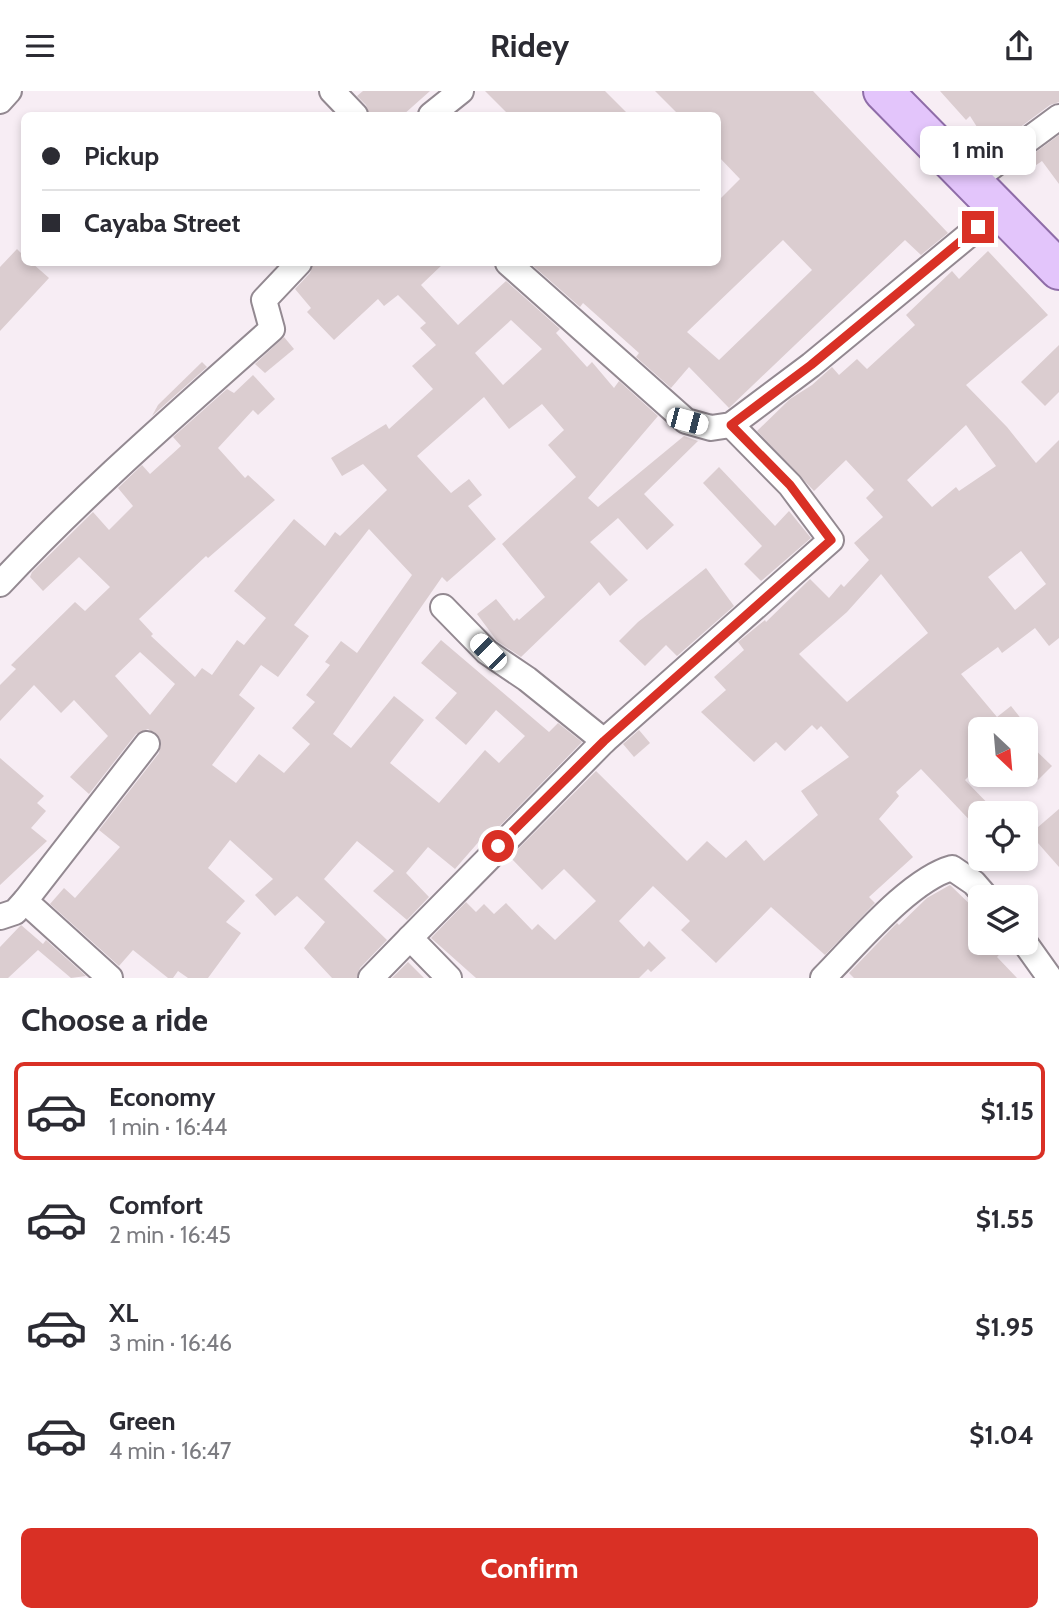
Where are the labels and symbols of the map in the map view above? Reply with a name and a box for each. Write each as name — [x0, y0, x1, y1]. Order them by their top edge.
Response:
callout: 1 min — [920, 125, 1036, 174]
route end — [962, 211, 994, 243]
car — [664, 405, 711, 437]
car — [466, 630, 511, 674]
north arrow — [968, 717, 1038, 787]
route start — [482, 830, 514, 862]

